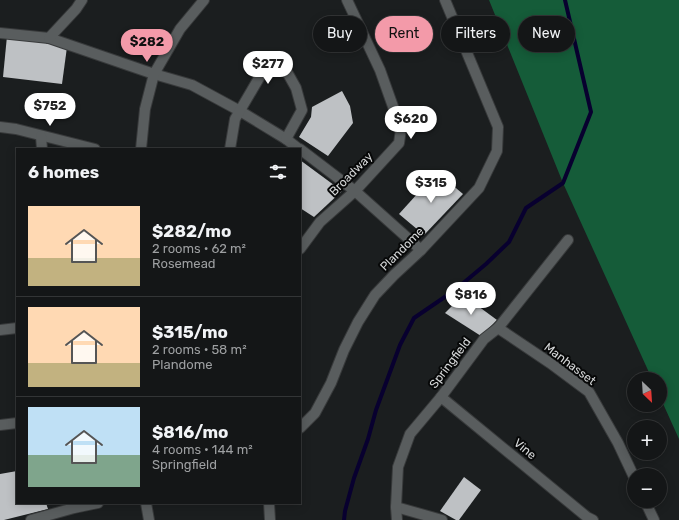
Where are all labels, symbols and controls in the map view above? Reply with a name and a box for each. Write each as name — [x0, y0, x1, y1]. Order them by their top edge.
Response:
chip: Buy — [313, 16, 367, 52]
chip: Rent — [375, 16, 433, 52]
chip: Filters — [441, 16, 510, 52]
chip: New — [518, 16, 575, 52]
pin: $282 — [123, 29, 171, 63]
text: $282 — [130, 34, 164, 49]
pin: $277 — [244, 51, 292, 85]
text: $277 — [252, 56, 284, 71]
pin: $752 — [26, 93, 74, 127]
text: $752 — [34, 98, 66, 113]
pin: $620 — [387, 106, 435, 140]
text: $620 — [394, 111, 428, 126]
street label: Broadway — [326, 149, 376, 199]
icon: filters — [267, 161, 289, 183]
text: 6 homes — [28, 162, 99, 182]
pin: $315 — [407, 170, 455, 204]
text: $315 — [415, 175, 447, 190]
text: $282/mo — [152, 221, 231, 241]
icon: home — [60, 222, 108, 270]
street label: Plandome — [377, 224, 427, 274]
text: 2 rooms · 62 m² — [152, 241, 246, 256]
text: Rosemead — [152, 256, 216, 271]
pin: $816 — [447, 282, 495, 316]
text: $816 — [455, 287, 487, 302]
text: $315/mo — [152, 322, 228, 342]
icon: home — [60, 323, 108, 371]
street label: Springfield — [426, 335, 474, 391]
street label: Manhasset — [541, 340, 599, 388]
text: 2 rooms · 58 m² — [152, 342, 247, 357]
text: Plandome — [152, 357, 213, 372]
north arrow — [627, 372, 667, 412]
map controls — [627, 372, 667, 508]
button: + — [627, 420, 667, 460]
text: $816/mo — [152, 422, 229, 442]
icon: home — [60, 423, 108, 471]
street label: Vine — [511, 436, 539, 462]
text: 4 rooms · 144 m² — [152, 442, 253, 457]
text: Springfield — [152, 457, 217, 472]
button: − — [627, 468, 667, 508]

